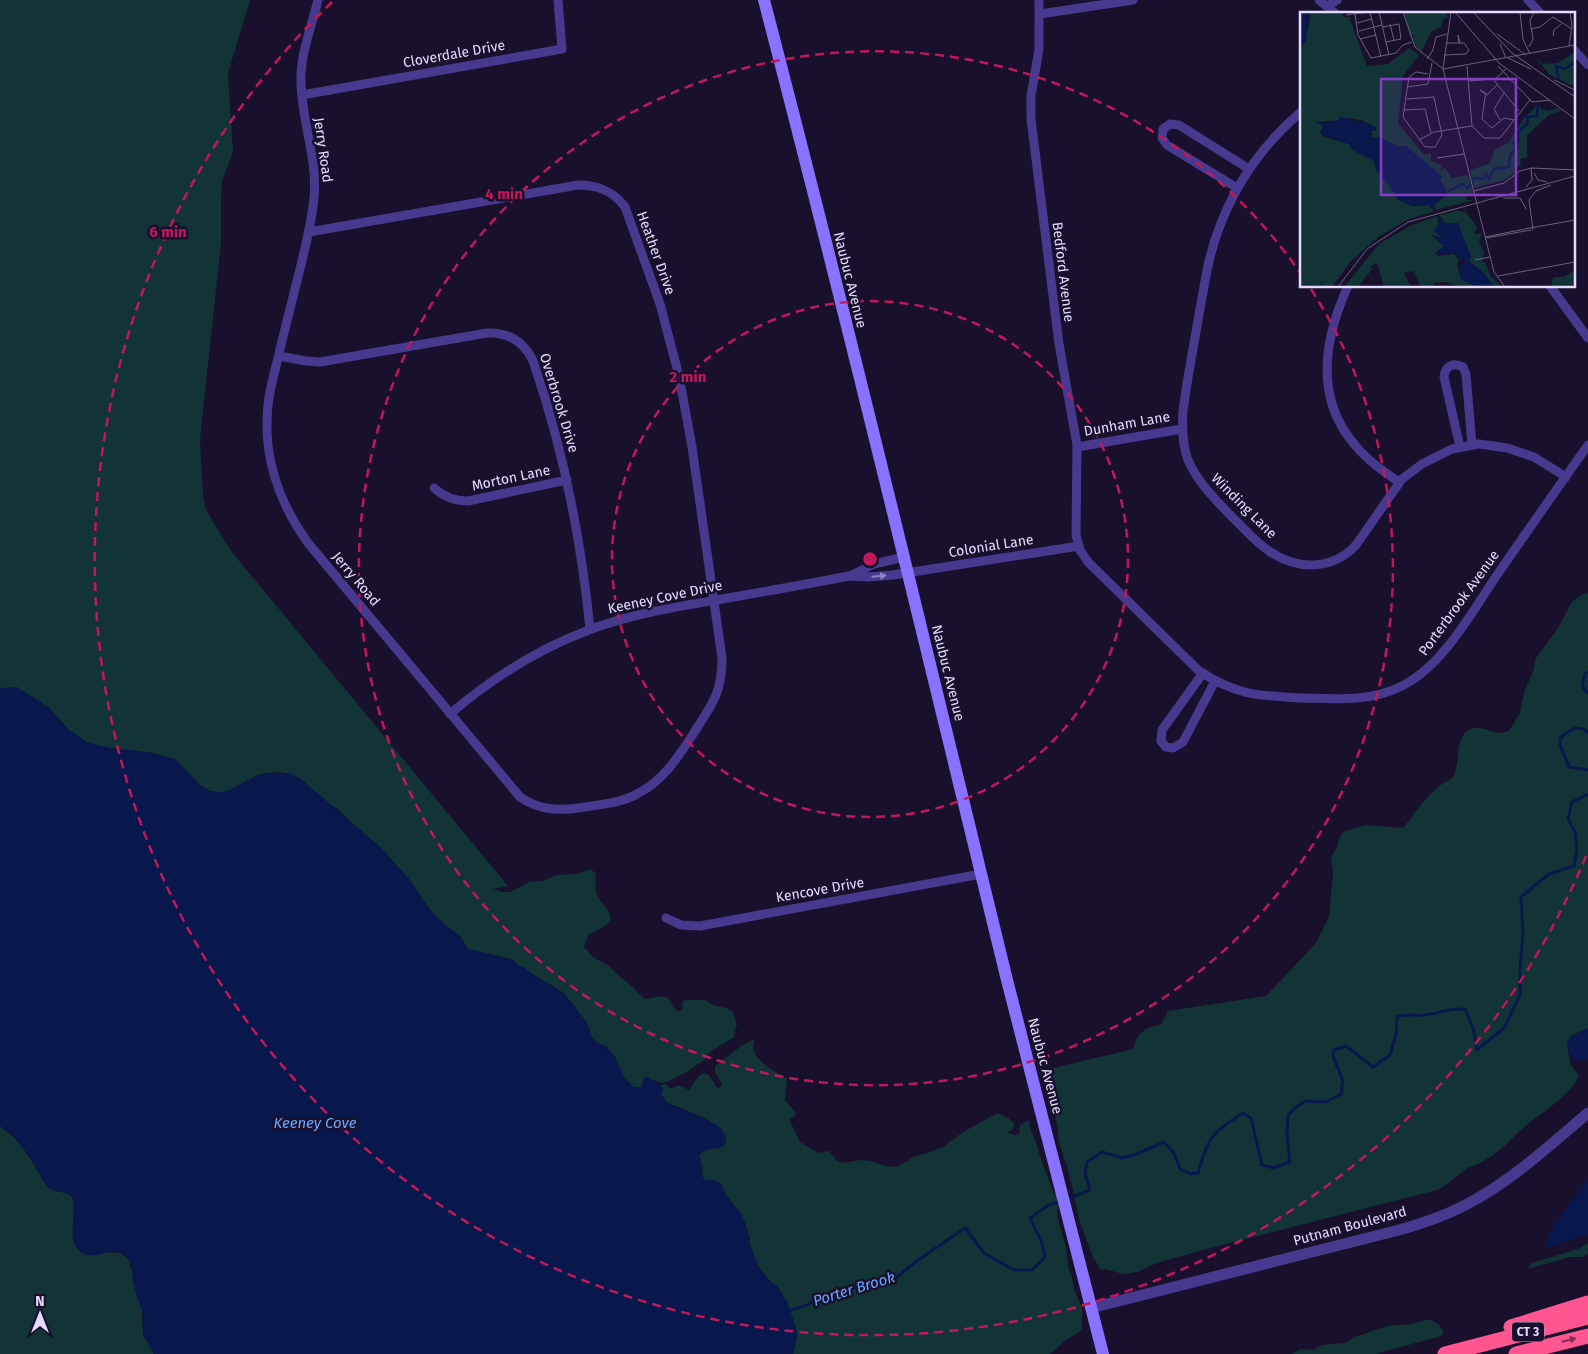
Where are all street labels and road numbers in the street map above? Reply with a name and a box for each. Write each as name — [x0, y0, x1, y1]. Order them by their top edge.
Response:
street label: Cloverdale Drive — [402, 37, 506, 71]
street label: Jerry Road — [310, 116, 336, 184]
street label: Heather Drive — [633, 209, 679, 297]
street label: Bedford Avenue — [1048, 221, 1078, 323]
street label: Naubuc Avenue — [830, 230, 870, 330]
street label: Overbrook Drive — [536, 351, 582, 455]
street label: Dunham Lane — [1083, 408, 1171, 440]
street label: Morton Lane — [470, 461, 552, 495]
street label: Winding Lane — [1208, 470, 1280, 542]
street label: Colonial Lane — [947, 531, 1035, 561]
street label: Porterbrook Avenue — [1415, 547, 1503, 659]
street label: Jerry Road — [328, 548, 384, 610]
street label: Keeney Cove Drive — [606, 577, 724, 617]
street label: Naubuc Avenue — [928, 623, 968, 723]
street label: Kencove Drive — [774, 874, 866, 906]
street label: Naubuc Avenue — [1024, 1016, 1066, 1116]
street label: Putnam Boulevard — [1291, 1203, 1409, 1249]
road number: CT 3 — [1512, 1322, 1544, 1341]

